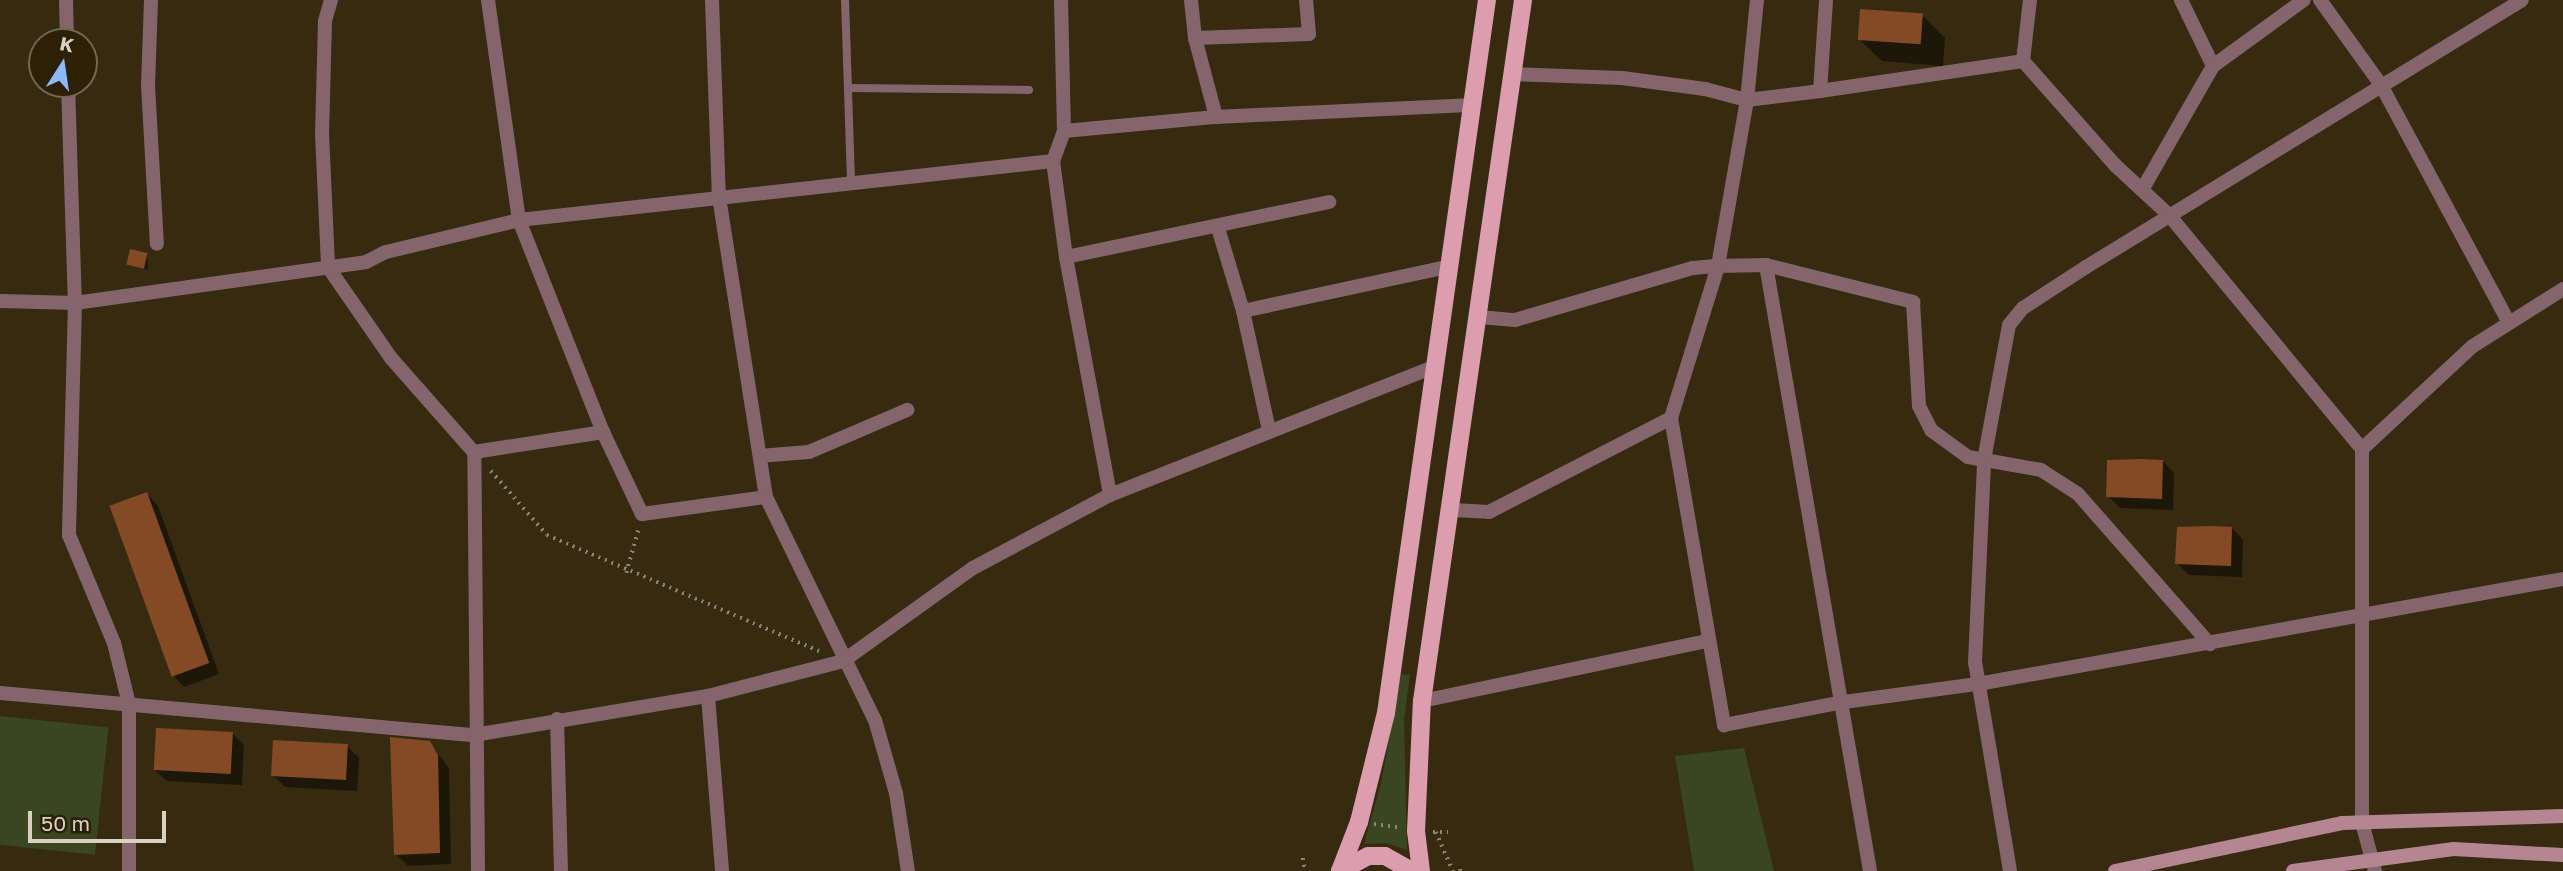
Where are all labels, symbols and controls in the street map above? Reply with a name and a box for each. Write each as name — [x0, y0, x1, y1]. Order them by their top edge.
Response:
north arrow — [28, 28, 98, 98]
text: K — [58, 31, 76, 57]
scale bar — [32, 798, 170, 842]
text: 50 m — [41, 810, 90, 836]

